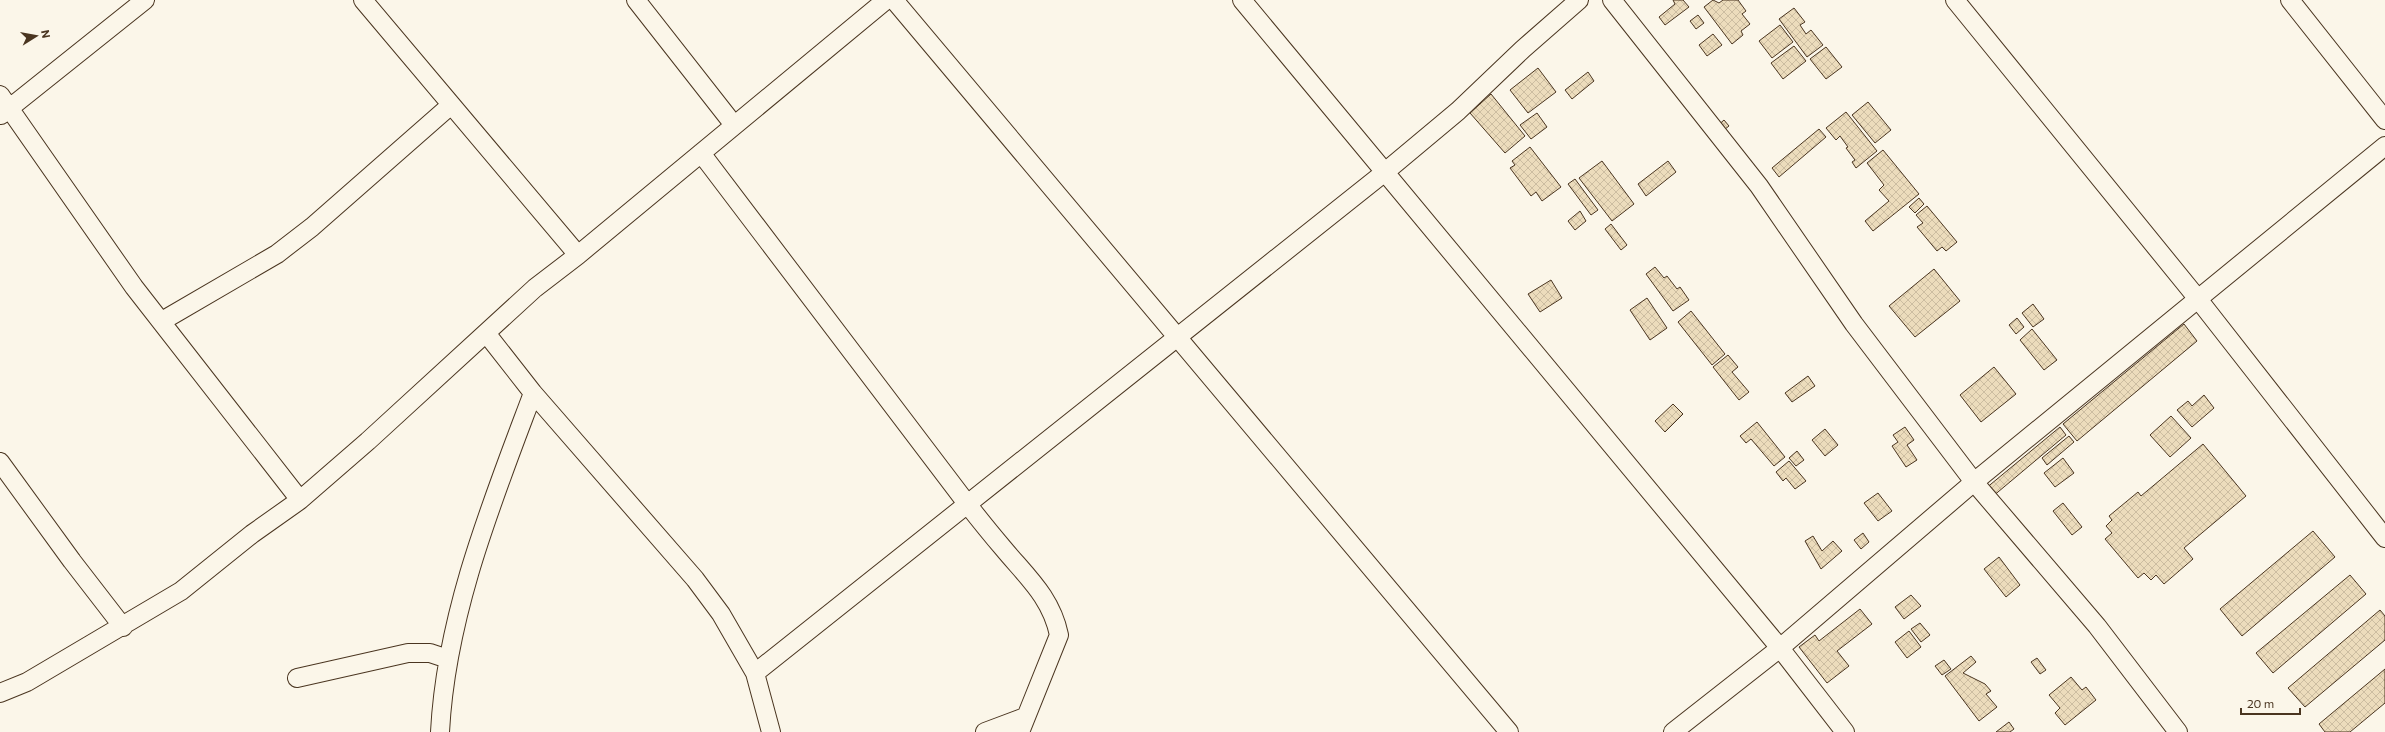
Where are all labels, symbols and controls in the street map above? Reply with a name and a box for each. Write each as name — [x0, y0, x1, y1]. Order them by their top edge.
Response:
north arrow — [16, 16, 56, 56]
text: N — [39, 29, 53, 39]
scale bar — [2241, 690, 2300, 716]
text: 20 m — [2247, 696, 2274, 710]

